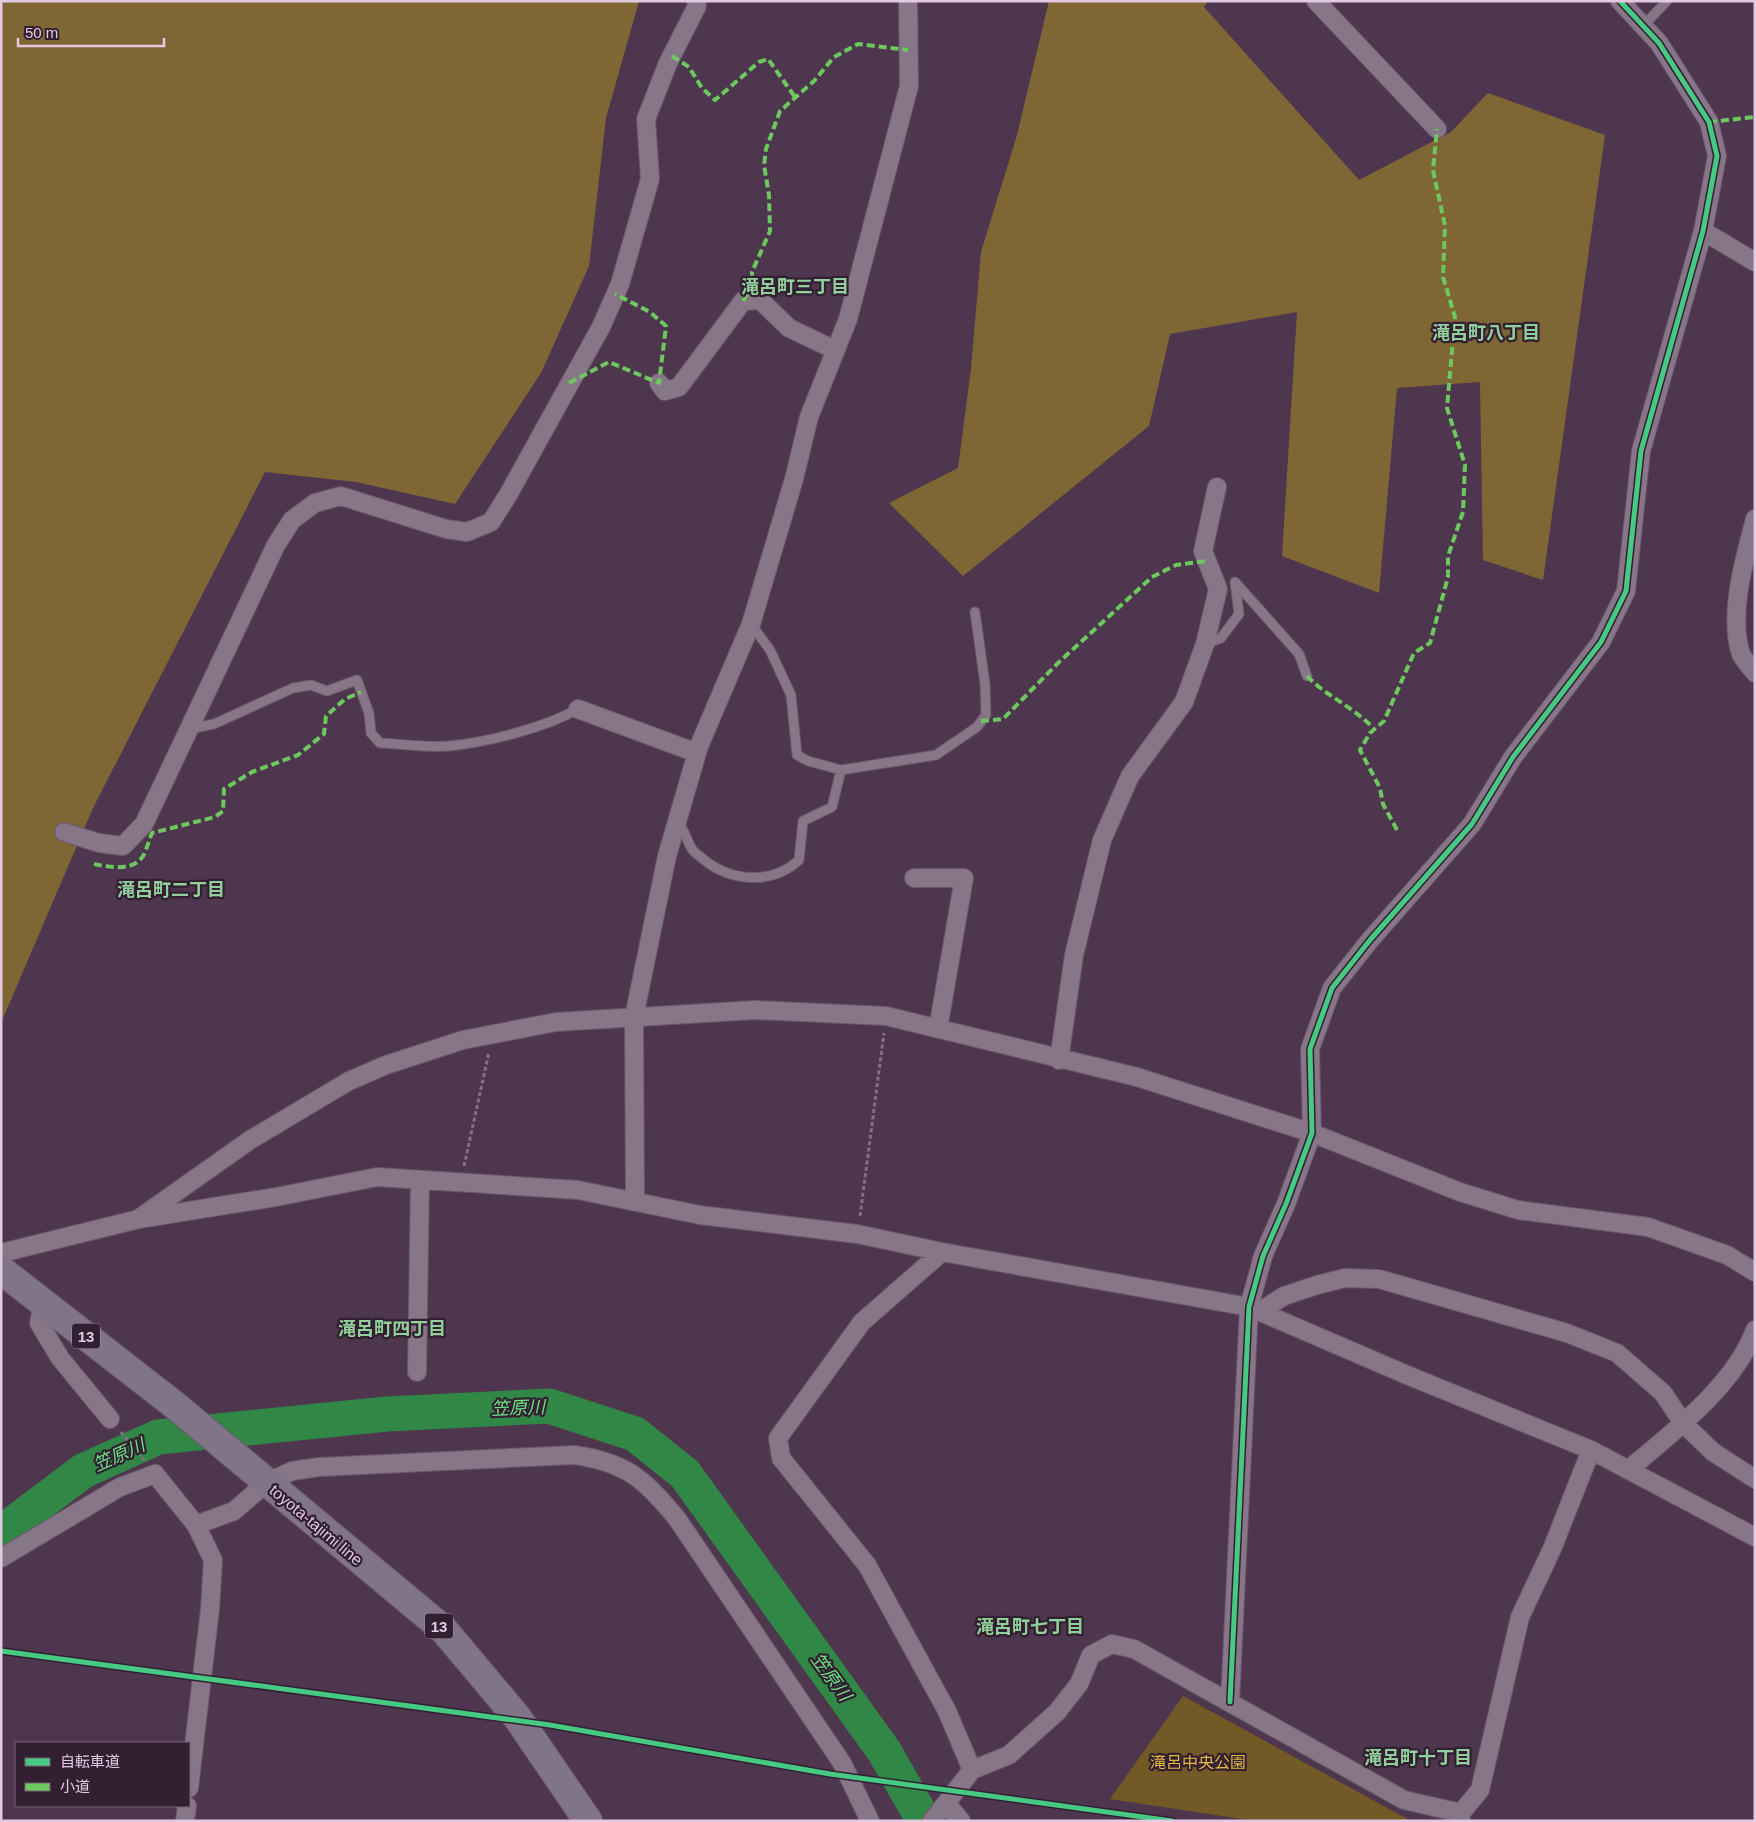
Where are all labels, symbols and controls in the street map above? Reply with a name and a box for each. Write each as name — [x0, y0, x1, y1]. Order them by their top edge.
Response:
scale bar — [18, 15, 164, 47]
text: 50 m — [25, 24, 58, 41]
district label: 滝呂町三丁目 — [741, 277, 849, 297]
district label: 滝呂町八丁目 — [1432, 323, 1540, 343]
district label: 滝呂町二丁目 — [117, 880, 225, 900]
district label: 滝呂町四丁目 — [338, 1319, 446, 1339]
road number: 13 — [72, 1324, 100, 1348]
water label: 笠原川 — [491, 1397, 547, 1419]
water label: 笠原川 — [90, 1434, 150, 1475]
street label: toyota-tajimi line — [266, 1481, 366, 1569]
road number: 13 — [425, 1614, 453, 1638]
district label: 滝呂町七丁目 — [976, 1617, 1084, 1637]
water label: 笠原川 — [807, 1649, 856, 1706]
legend — [15, 1742, 190, 1807]
district label: 滝呂町十丁目 — [1364, 1748, 1472, 1768]
text: 自転車道 — [60, 1753, 120, 1770]
park label: 滝呂中央公園 — [1150, 1754, 1246, 1771]
text: 小道 — [60, 1778, 90, 1795]

